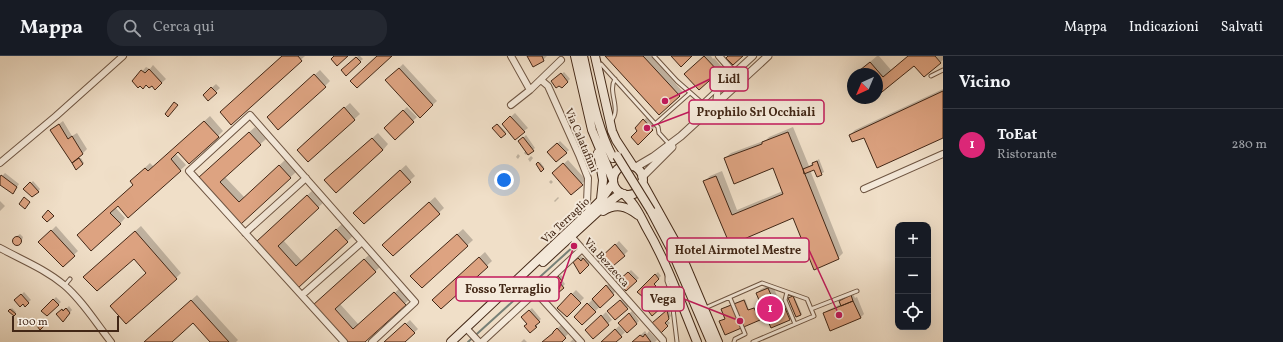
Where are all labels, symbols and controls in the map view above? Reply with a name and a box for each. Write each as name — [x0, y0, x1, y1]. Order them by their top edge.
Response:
search box — [107, 10, 387, 46]
text: Mappa — [20, 15, 83, 41]
icon: search — [121, 17, 143, 39]
text: Cerca qui — [153, 17, 214, 38]
text: Mappa — [1064, 18, 1107, 37]
text: Indicazioni — [1129, 18, 1199, 37]
text: Salvati — [1221, 18, 1263, 37]
callout: Lidl — [710, 67, 748, 91]
north arrow — [847, 68, 883, 104]
text: Vicino — [959, 71, 1010, 94]
text: Lidl — [718, 72, 740, 88]
callout: Prophilo Srl Occhiali — [689, 100, 824, 124]
text: Prophilo Srl Occhiali — [697, 105, 815, 121]
street label: Via Calatafimi — [560, 106, 601, 175]
text: ToEat — [997, 125, 1037, 146]
text: 1 — [969, 136, 975, 154]
text: 280 m — [1231, 136, 1267, 154]
text: Ristorante — [997, 146, 1057, 164]
your location — [494, 170, 514, 190]
street label: Via Terraglio — [538, 195, 594, 247]
map controls — [895, 222, 931, 330]
button: + — [895, 222, 931, 258]
street label: Via Bezzecca — [580, 235, 632, 291]
callout: Hotel Airmotel Mestre — [667, 238, 809, 262]
text: Hotel Airmotel Mestre — [675, 243, 801, 259]
button: − — [895, 258, 931, 294]
callout: Fosso Terraglio — [456, 277, 559, 301]
text: Fosso Terraglio — [465, 282, 551, 298]
callout: Vega — [642, 287, 684, 311]
text: Vega — [650, 292, 677, 308]
pin: 1 — [757, 294, 783, 324]
button: locate — [895, 294, 931, 330]
scale bar — [12, 314, 119, 333]
text: 100 m — [18, 315, 48, 330]

